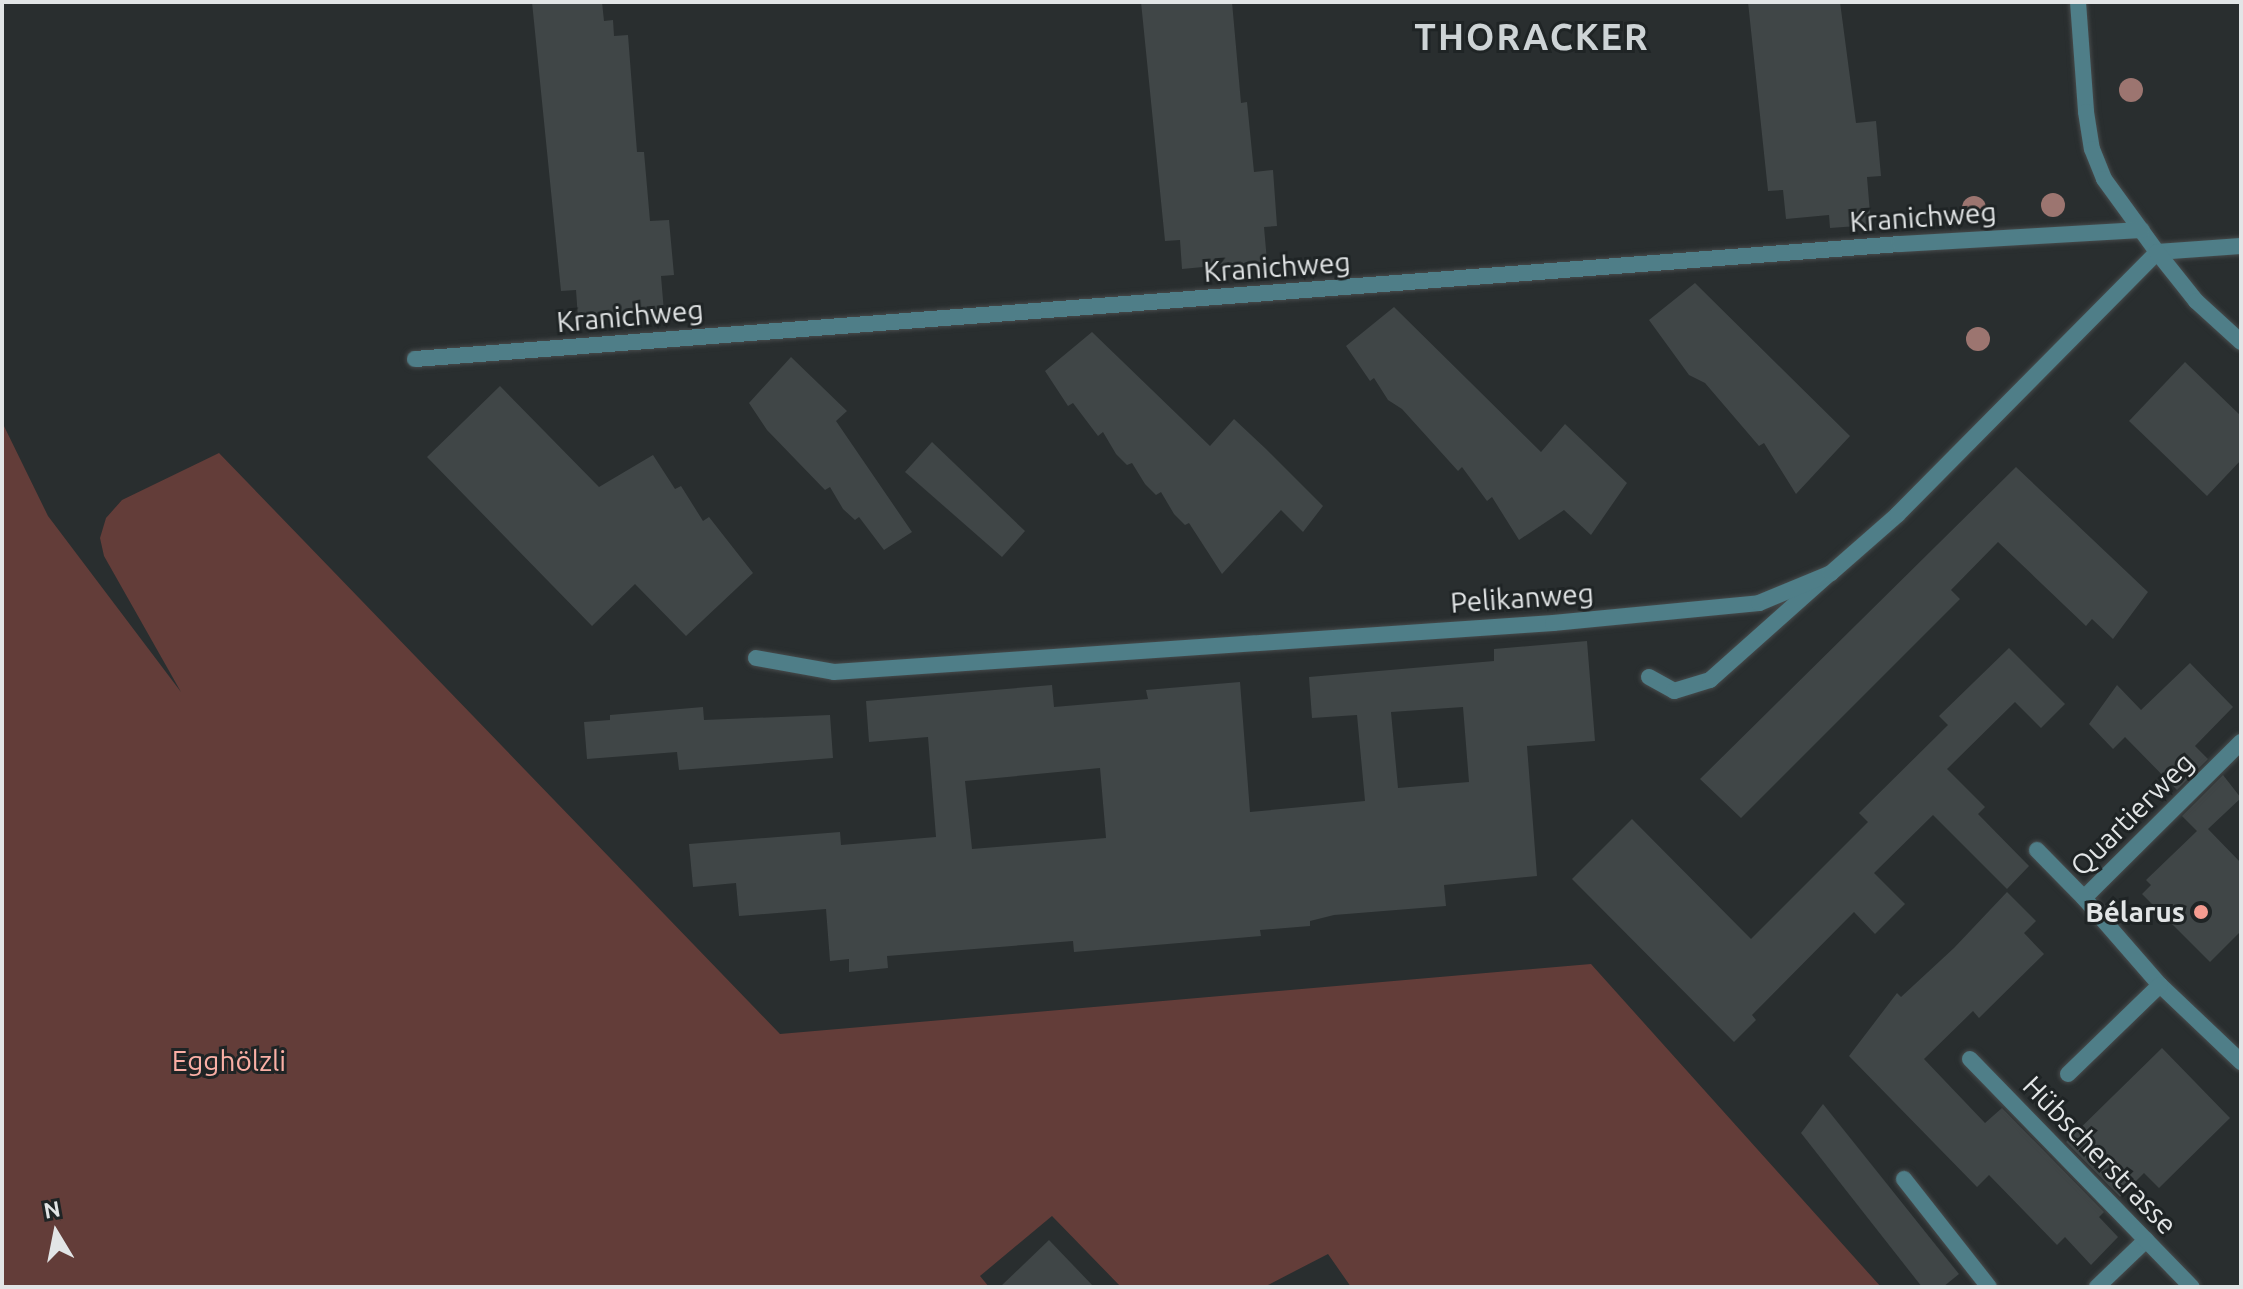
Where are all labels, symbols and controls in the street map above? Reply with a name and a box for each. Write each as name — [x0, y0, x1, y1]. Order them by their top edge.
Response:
district label: THORACKER — [1414, 15, 1650, 59]
street label: Kranichweg — [1848, 195, 1998, 239]
street label: Kranichweg — [1202, 245, 1352, 289]
street label: Kranichweg — [555, 293, 705, 339]
street label: Pelikanweg — [1449, 576, 1595, 620]
street label: Quartierweg — [2063, 745, 2201, 883]
place label: Bélarus — [2085, 895, 2185, 929]
marker: Bélarus — [2192, 903, 2210, 921]
park label: Egghölzli — [172, 1044, 286, 1078]
street label: Hübscherstrasse — [2016, 1069, 2184, 1241]
north arrow — [16, 1193, 96, 1273]
text: N — [41, 1195, 62, 1223]

